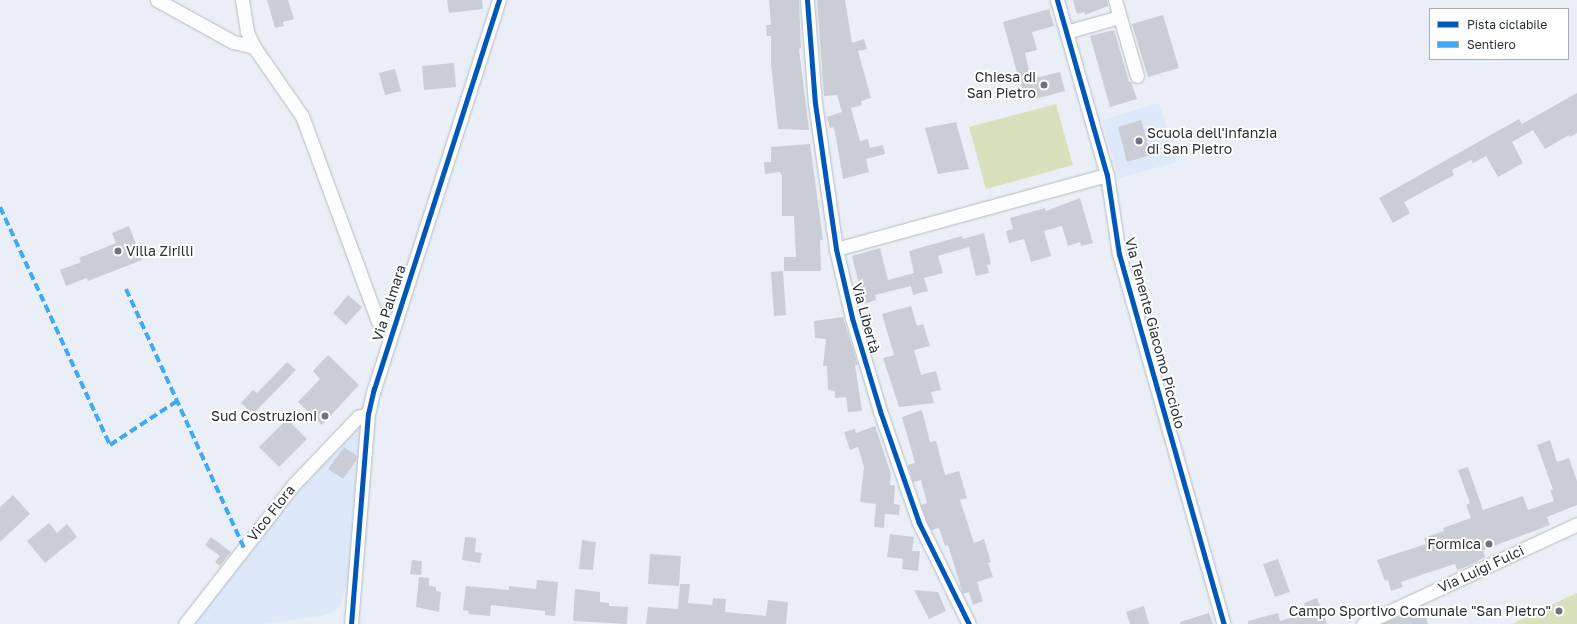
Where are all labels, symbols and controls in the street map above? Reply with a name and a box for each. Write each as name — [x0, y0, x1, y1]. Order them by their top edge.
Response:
legend — [1429, 8, 1569, 60]
text: Pista ciclabile — [1467, 17, 1547, 32]
text: Sentiero — [1467, 37, 1516, 52]
place label: Chiesa di San Pietro — [967, 69, 1036, 102]
marker: Chiesa di San Pietro — [1039, 80, 1049, 90]
place label: Scuola dell'infanzia di San Pietro — [1147, 125, 1277, 158]
marker: Scuola dell'infanzia di San Pietro — [1134, 136, 1144, 146]
street label: Via Tenente Giacomo Picciolo — [1121, 235, 1189, 431]
place label: Villa Zirilli — [126, 243, 194, 259]
marker: Villa Zirilli — [113, 246, 123, 256]
street label: Via Palmara — [369, 263, 409, 343]
street label: Via Libertà — [849, 281, 883, 355]
place label: Sud Costruzioni — [211, 408, 317, 424]
marker: Sud Costruzioni — [320, 411, 330, 421]
street label: Vico Flora — [244, 481, 298, 545]
place label: Formica — [1427, 536, 1481, 552]
marker: Formica — [1484, 539, 1494, 549]
street label: Via Luigi Fulci — [1435, 542, 1527, 596]
place label: Campo Sportivo Comunale "San Pietro" — [1289, 603, 1551, 619]
marker: Campo Sportivo Comunale "San Pietro" — [1554, 606, 1564, 616]

